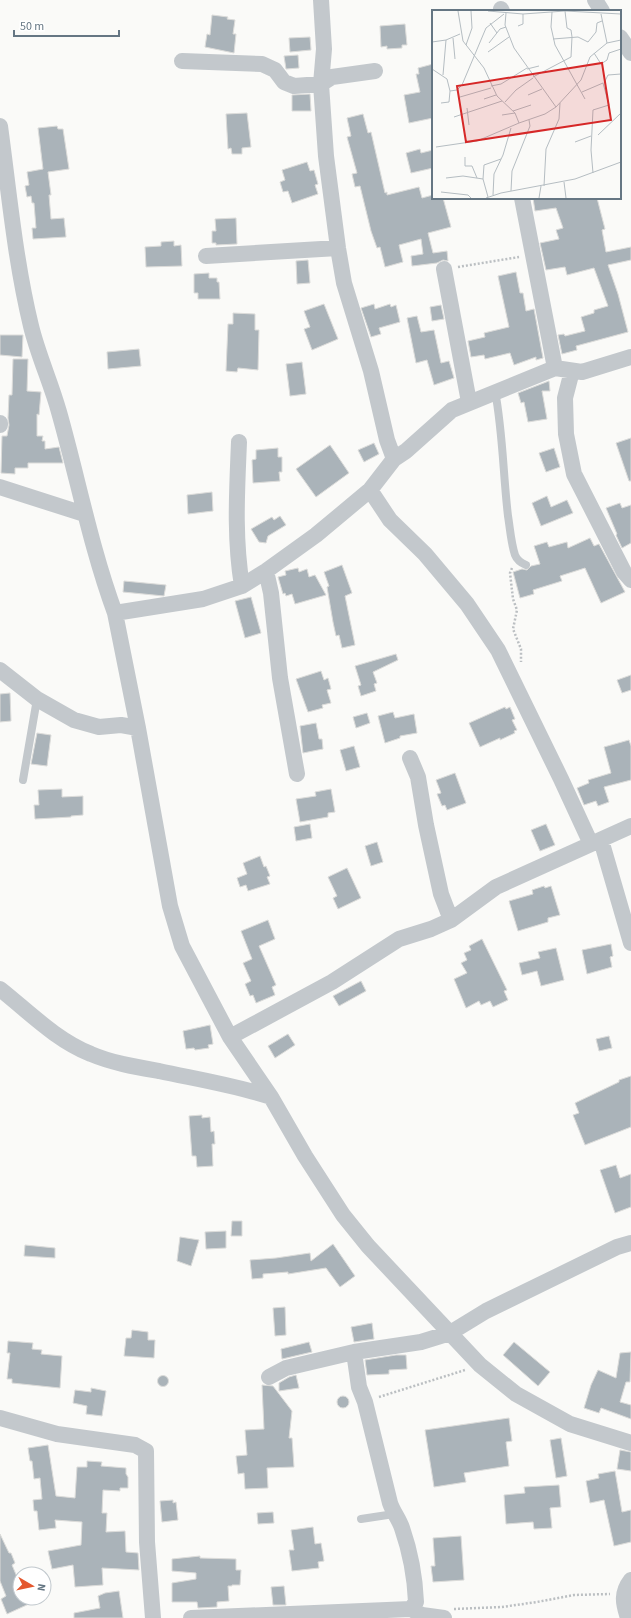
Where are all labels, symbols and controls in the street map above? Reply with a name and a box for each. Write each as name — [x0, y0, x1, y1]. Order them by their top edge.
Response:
inset map — [432, 10, 621, 199]
scale bar — [14, 12, 119, 38]
text: 50 m — [20, 18, 44, 35]
north arrow — [12, 1566, 52, 1606]
text: N — [33, 1583, 49, 1592]

